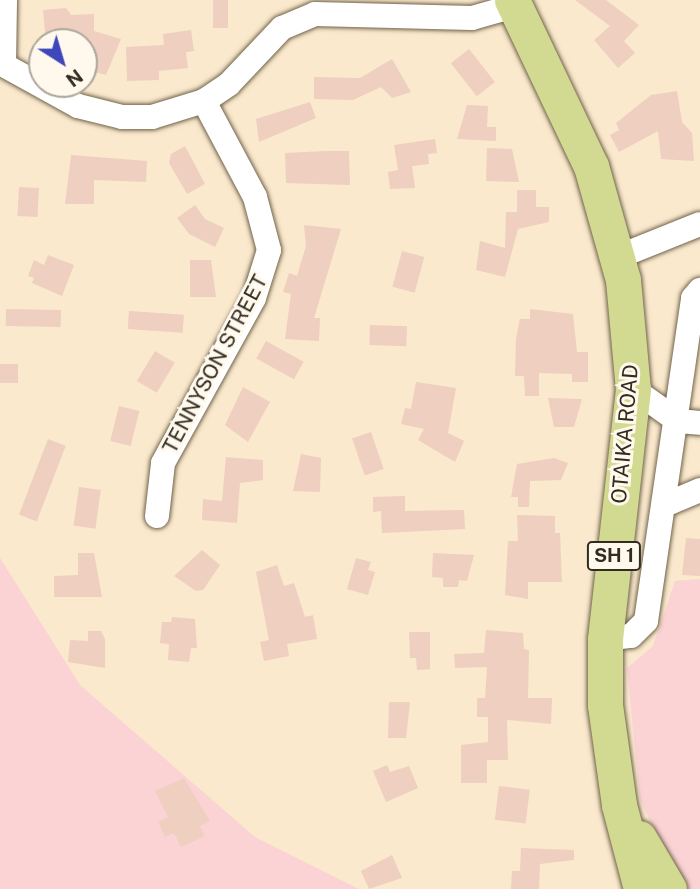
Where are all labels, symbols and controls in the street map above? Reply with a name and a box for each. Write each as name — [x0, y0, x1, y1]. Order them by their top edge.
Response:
north arrow — [28, 28, 98, 98]
text: N — [62, 65, 87, 91]
street label: TENNYSON STREET — [157, 270, 273, 458]
street label: OTAIKA ROAD — [606, 363, 644, 505]
road number: SH 1 — [586, 540, 642, 572]

